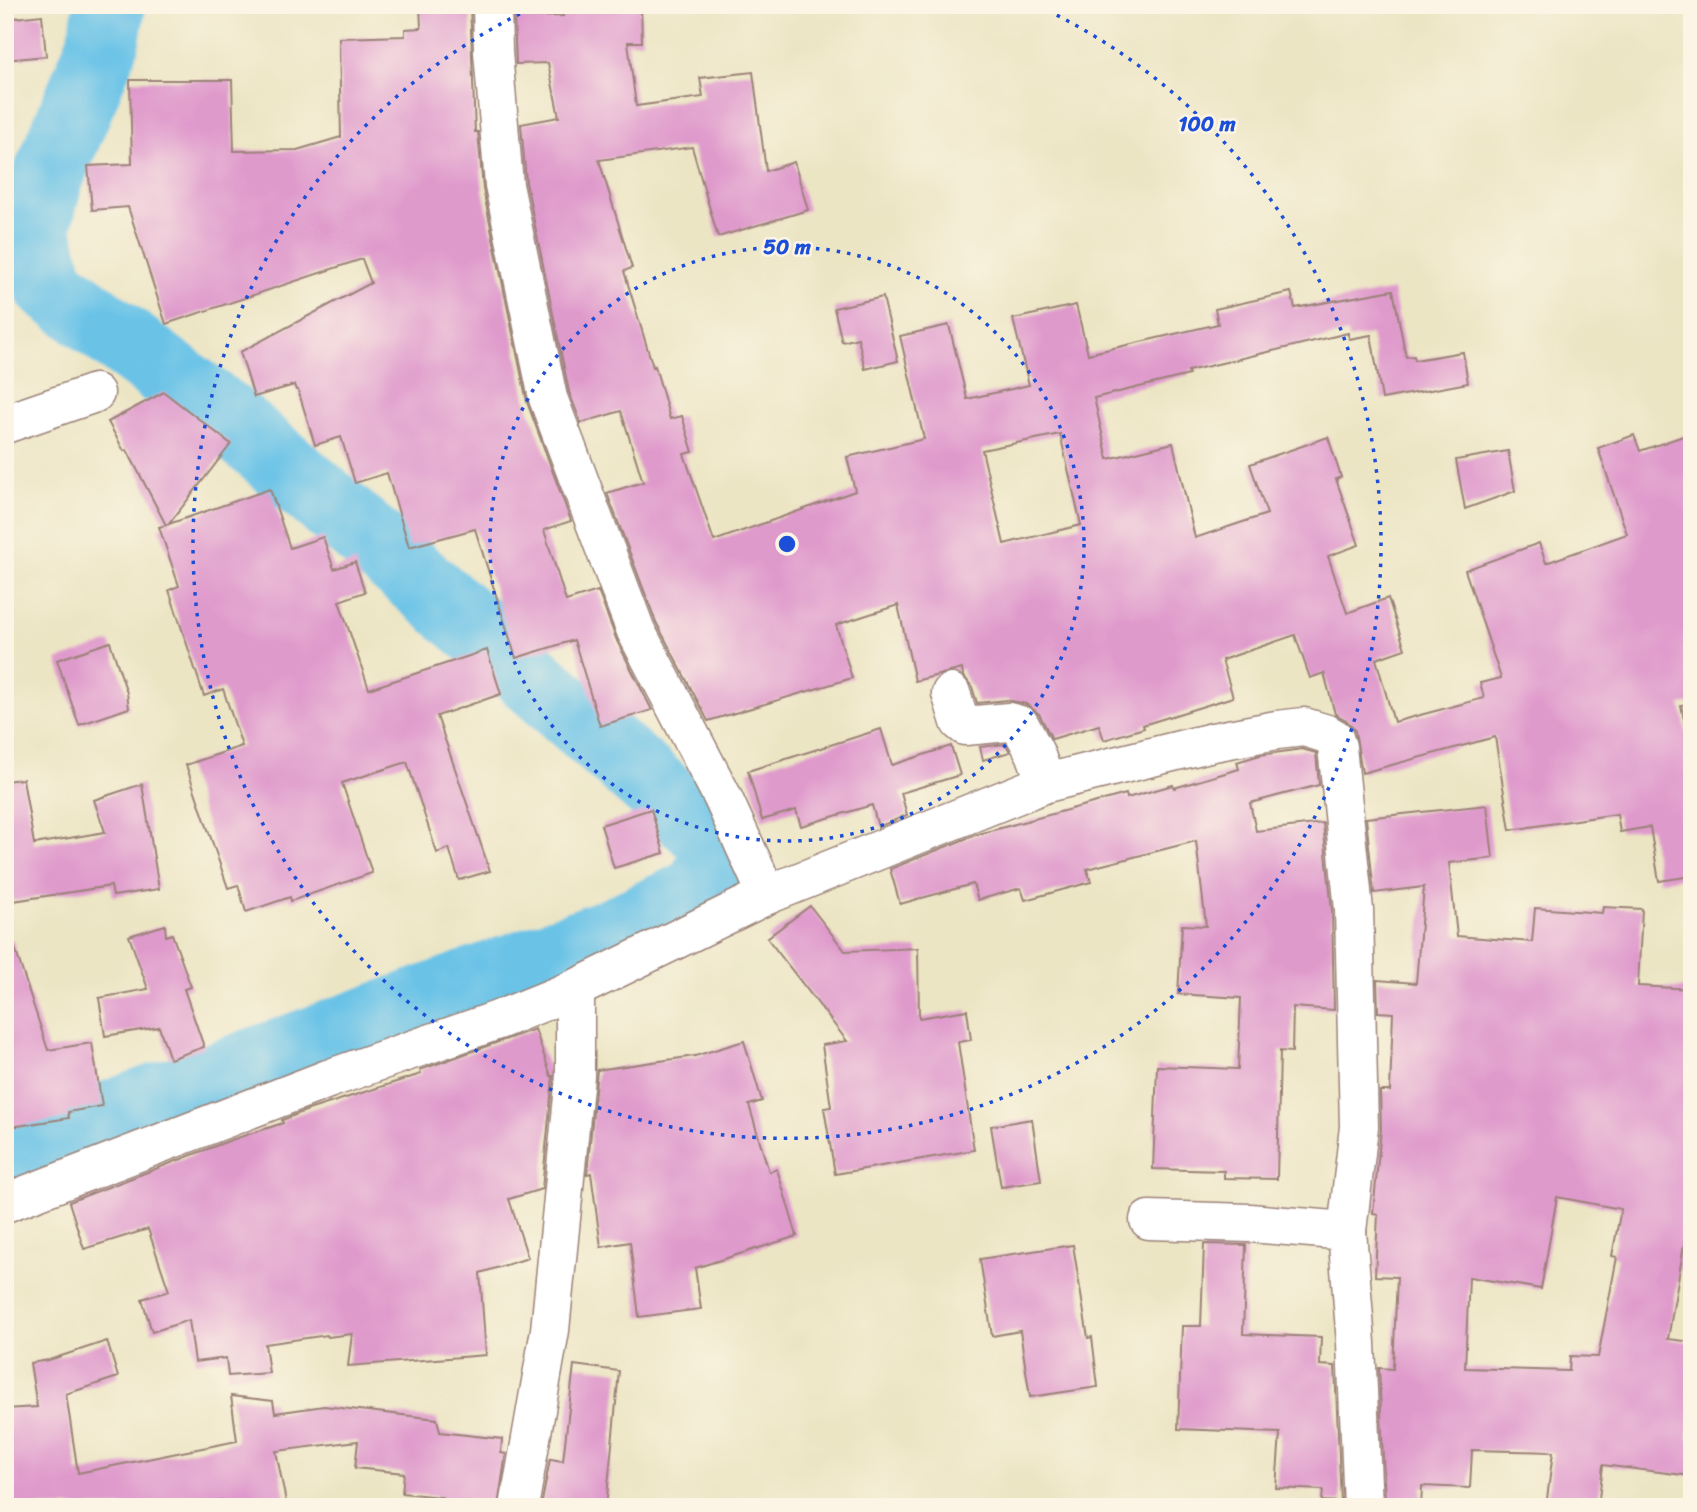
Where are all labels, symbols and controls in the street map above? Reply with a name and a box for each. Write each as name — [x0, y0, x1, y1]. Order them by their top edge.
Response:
text: 100 m — [1178, 105, 1236, 143]
text: 50 m — [763, 228, 812, 266]
centre of rings — [775, 532, 799, 556]

